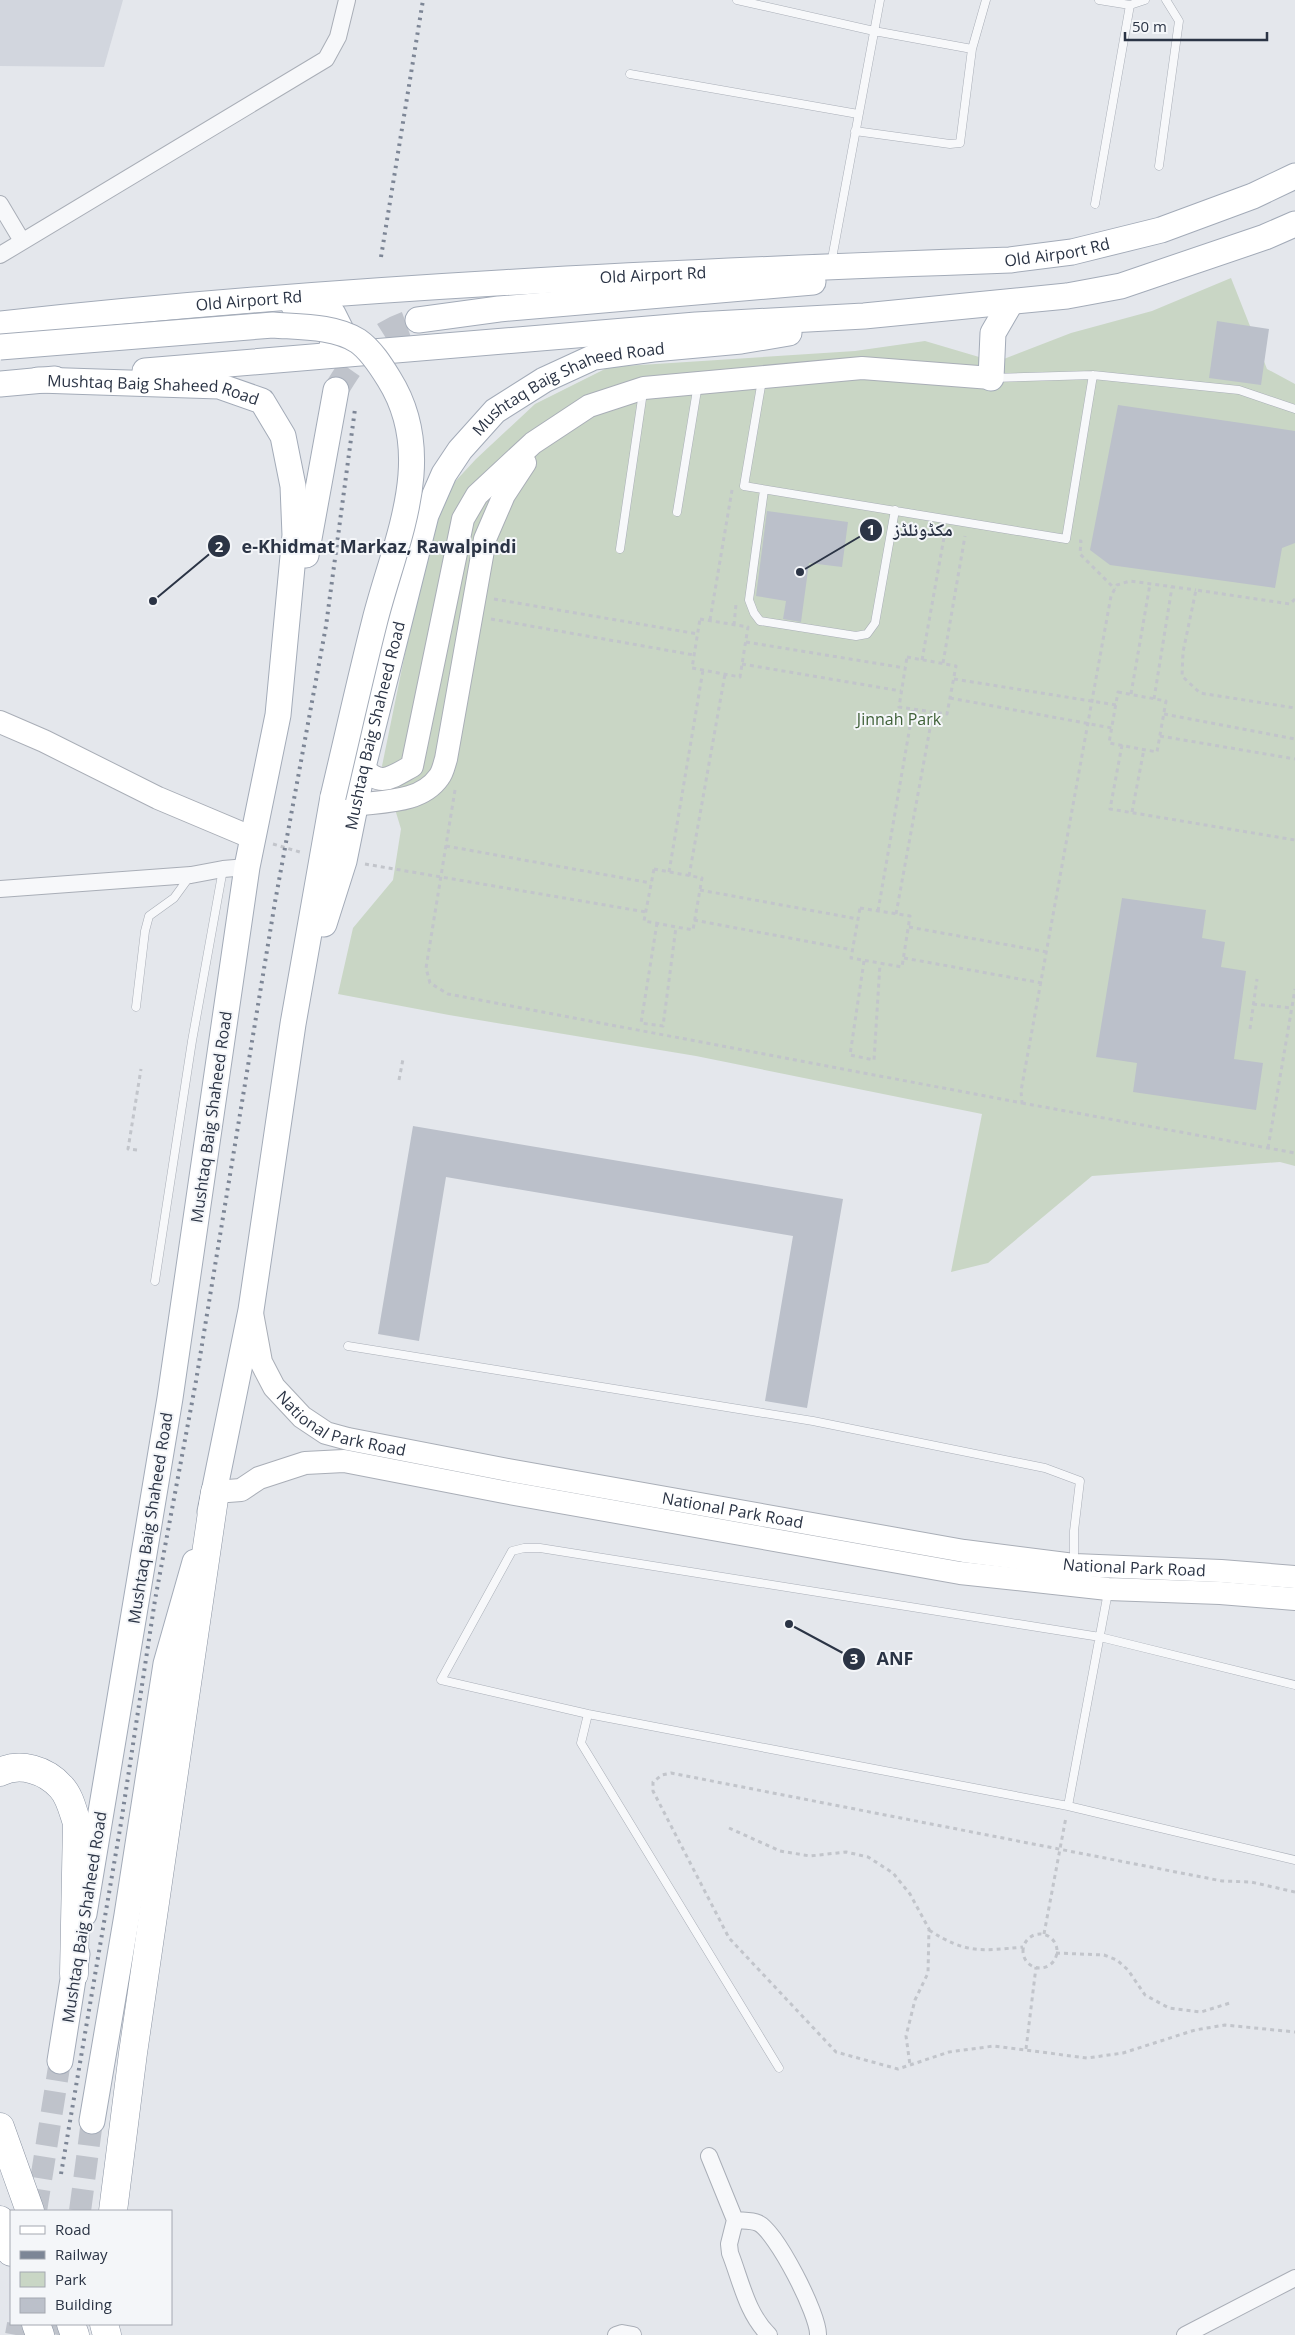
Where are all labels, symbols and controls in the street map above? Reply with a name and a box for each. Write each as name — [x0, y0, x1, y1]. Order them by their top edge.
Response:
scale bar — [1125, 10, 1268, 42]
text: 50 m — [1132, 16, 1167, 36]
street label: Old Airport Rd — [1003, 232, 1112, 272]
street label: Old Airport Rd — [599, 261, 707, 288]
street label: Old Airport Rd — [195, 285, 303, 316]
street label: Mushtaq Baig Shaheed Road — [467, 337, 665, 440]
street label: Mushtaq Baig Shaheed Road — [47, 369, 262, 410]
callout: مکڈونلڈز — [859, 513, 963, 546]
text: مکڈونلڈز — [892, 517, 953, 541]
text: 1 — [867, 519, 875, 539]
callout: e-Khidmat Markaz, Rawalpindi — [206, 530, 526, 563]
text: e-Khidmat Markaz, Rawalpindi — [242, 534, 516, 558]
text: 2 — [215, 536, 224, 556]
street label: Mushtaq Baig Shaheed Road — [340, 619, 410, 832]
park label: Jinnah Park — [855, 708, 942, 730]
street label: Mushtaq Baig Shaheed Road — [185, 1010, 237, 1224]
street label: National Park Road — [272, 1386, 408, 1461]
street label: Mushtaq Baig Shaheed Road — [122, 1411, 178, 1625]
street label: National Park Road — [660, 1487, 805, 1533]
street label: National Park Road — [1062, 1553, 1206, 1581]
callout: ANF — [842, 1642, 924, 1675]
text: ANF — [877, 1646, 913, 1670]
text: 3 — [850, 1648, 858, 1668]
street label: Mushtaq Baig Shaheed Road — [56, 1810, 112, 2024]
legend — [10, 2210, 172, 2325]
text: Road — [55, 2219, 91, 2239]
text: Railway — [55, 2244, 108, 2264]
text: Park — [55, 2269, 86, 2289]
text: Building — [55, 2294, 112, 2314]

